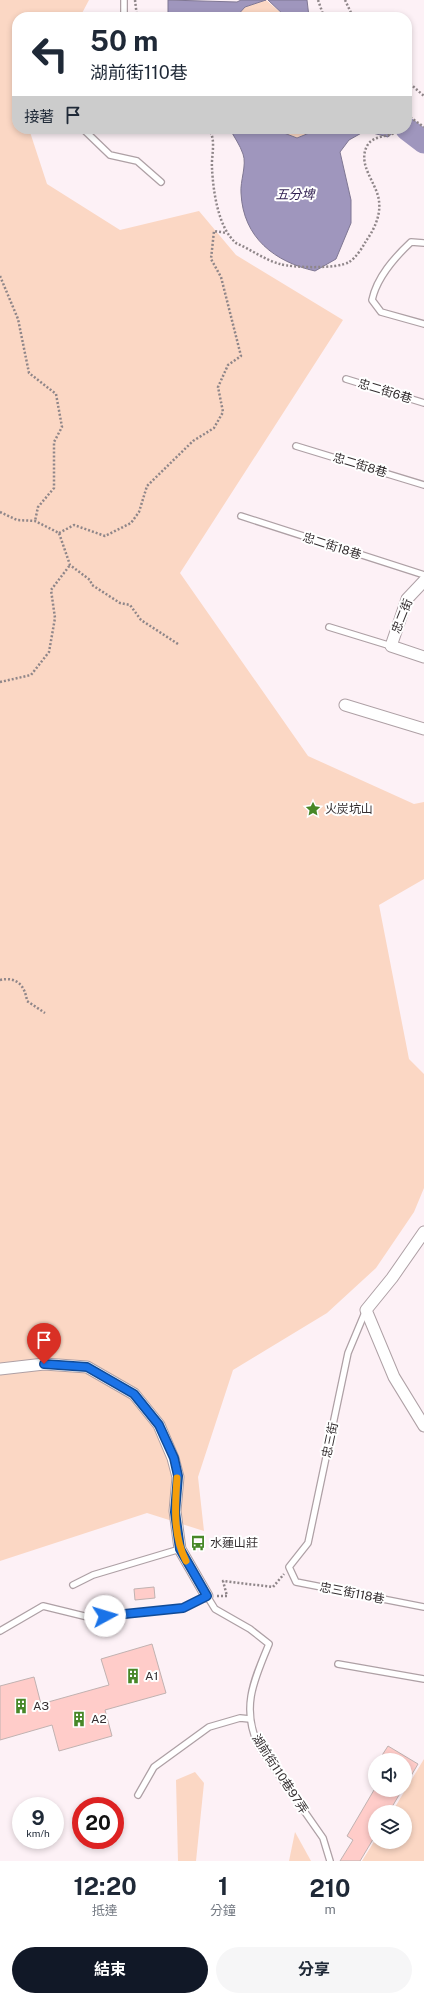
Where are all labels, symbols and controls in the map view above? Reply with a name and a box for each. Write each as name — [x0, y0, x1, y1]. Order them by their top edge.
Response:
text: 50 m — [90, 24, 158, 57]
icon: left — [24, 28, 76, 80]
text: 湖前街110巷 — [90, 62, 188, 83]
icon: arrive — [62, 104, 84, 126]
text: 接著 — [24, 108, 54, 125]
water label: 五分埤 — [275, 187, 316, 202]
street label: 忠二街6巷 — [356, 376, 414, 406]
street label: 忠二街8巷 — [331, 450, 389, 480]
street label: 忠二街18巷 — [301, 530, 363, 562]
street label: 忠二街 — [389, 597, 415, 635]
place icon: 火炭坑山 — [304, 800, 322, 818]
place label: 火炭坑山 — [325, 802, 373, 816]
pin — [27, 1323, 61, 1364]
icon: arrive — [33, 1329, 55, 1351]
street label: 忠三街 — [319, 1421, 341, 1459]
bus stop icon: 水蓮山莊 — [189, 1534, 207, 1552]
place label: 水蓮山莊 — [210, 1536, 258, 1550]
street label: 忠三街118巷 — [318, 1580, 386, 1606]
position arrow — [84, 1595, 126, 1637]
building icon: A1 — [124, 1667, 142, 1685]
place label: A1 — [145, 1669, 158, 1683]
building icon: A3 — [12, 1697, 30, 1715]
place label: A3 — [33, 1699, 49, 1713]
building icon: A2 — [70, 1710, 88, 1728]
place label: A2 — [91, 1712, 107, 1726]
street label: 湖前街110巷97弄 — [249, 1732, 311, 1816]
map controls — [368, 1753, 412, 1849]
button: sound — [368, 1753, 412, 1797]
speed limit sign: 20 — [72, 1797, 124, 1849]
button: layers — [368, 1805, 412, 1849]
text: 9 — [31, 1806, 45, 1830]
text: km/h — [26, 1827, 50, 1839]
text: 12:20 — [73, 1872, 137, 1900]
text: 1 — [218, 1872, 228, 1900]
text: 210 — [310, 1874, 351, 1902]
text: m — [324, 1902, 336, 1917]
text: 抵達 — [92, 1903, 118, 1918]
text: 分鐘 — [210, 1903, 236, 1918]
button: 結束 — [12, 1947, 208, 1993]
button: 分享 — [216, 1947, 412, 1993]

